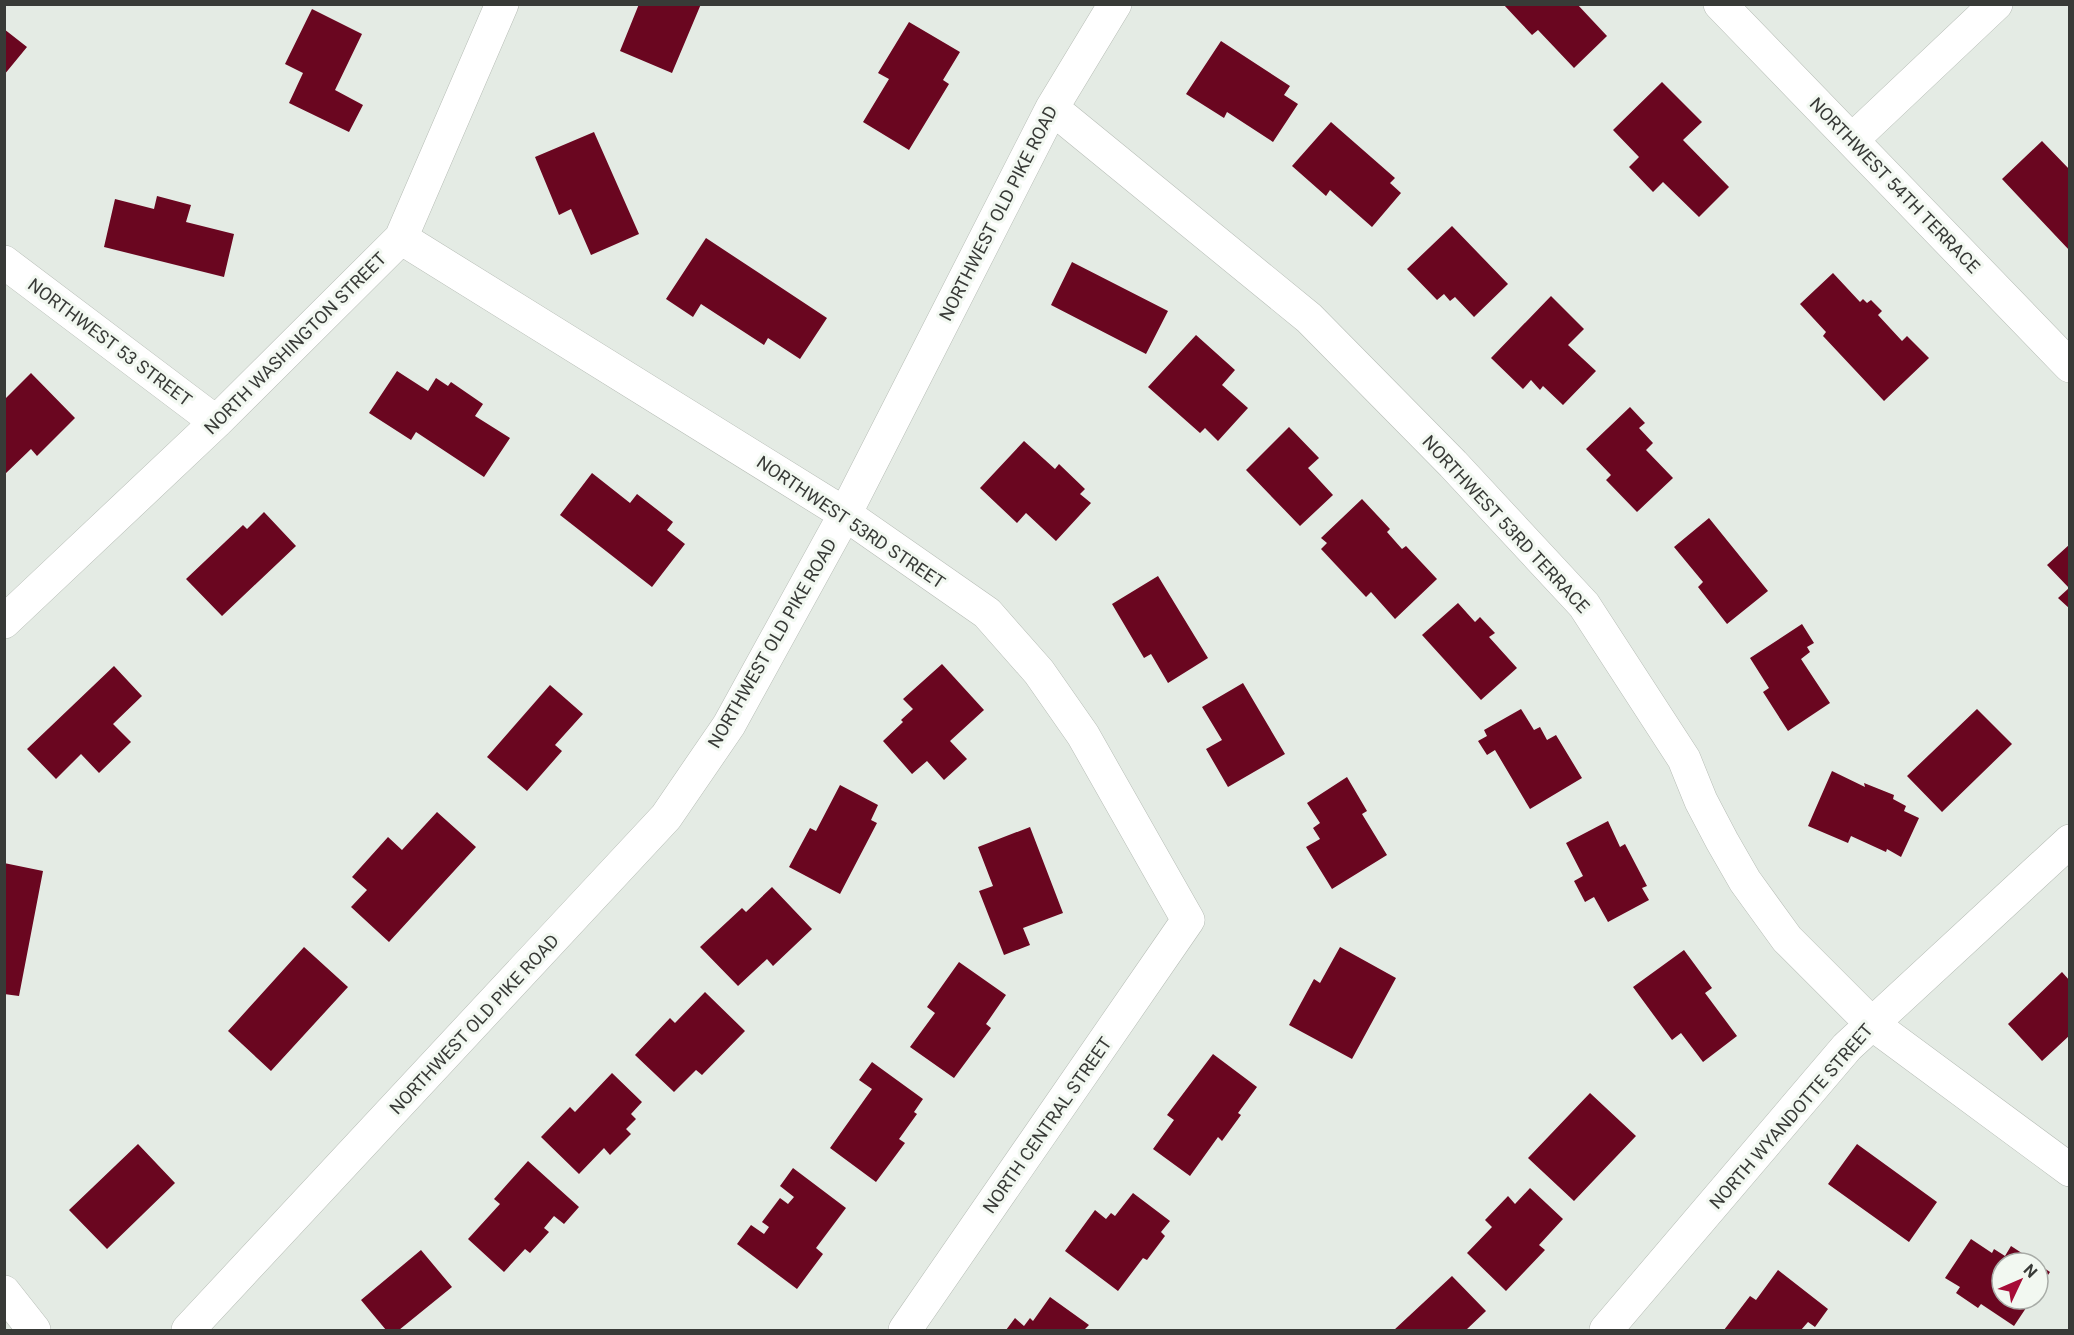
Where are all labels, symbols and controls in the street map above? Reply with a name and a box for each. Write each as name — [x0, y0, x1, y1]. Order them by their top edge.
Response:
street label: NORTHWEST 54TH TERRACE — [1806, 93, 1984, 277]
street label: NORTHWEST OLD PIKE ROAD — [935, 102, 1061, 324]
street label: NORTH WASHINGTON STREET — [200, 248, 390, 438]
street label: NORTHWEST 53 STREET — [24, 274, 196, 411]
street label: NORTHWEST 53RD TERRACE — [1418, 431, 1594, 617]
street label: NORTHWEST 53RD STREET — [753, 451, 949, 593]
street label: NORTHWEST OLD PIKE ROAD — [703, 535, 841, 751]
street label: NORTHWEST OLD PIKE ROAD — [385, 930, 563, 1118]
street label: NORTH WYANDOTTE STREET — [1705, 1019, 1877, 1213]
street label: NORTH CENTRAL STREET — [978, 1033, 1116, 1217]
north arrow — [1990, 1251, 2050, 1311]
text: N — [2020, 1260, 2041, 1282]

